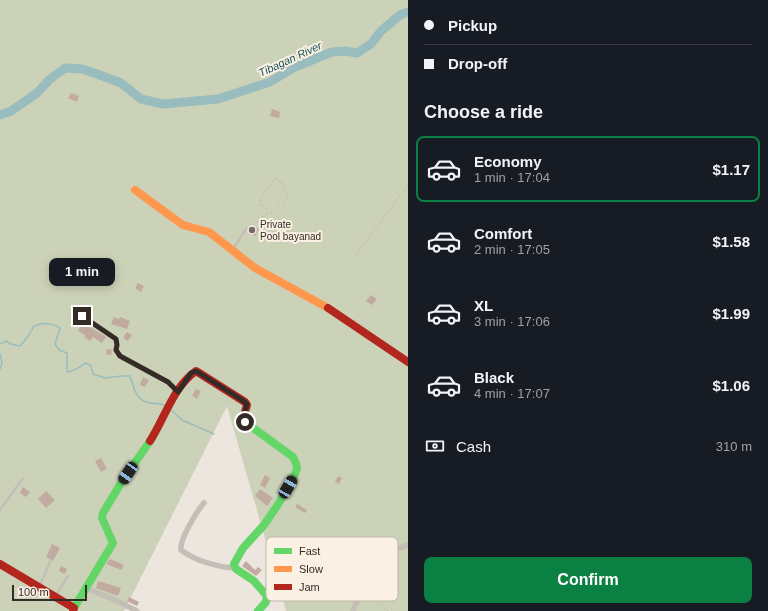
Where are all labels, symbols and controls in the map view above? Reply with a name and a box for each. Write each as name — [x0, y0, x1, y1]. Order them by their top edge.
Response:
text: Pickup — [448, 17, 497, 34]
water label: Tibagan River — [256, 39, 325, 79]
text: Drop-off — [448, 55, 507, 72]
text: Choose a ride — [424, 102, 543, 122]
icon: car — [426, 151, 462, 187]
text: Economy — [474, 153, 542, 170]
text: $1.17 — [712, 161, 750, 178]
text: 1 min · 17:04 — [474, 170, 550, 185]
place label: Private Pool bayanad — [260, 219, 321, 242]
icon: car — [426, 223, 462, 259]
marker: Private Pool bayanad — [247, 225, 257, 235]
text: Comfort — [474, 225, 532, 242]
text: $1.58 — [712, 233, 750, 250]
text: 2 min · 17:05 — [474, 242, 550, 257]
callout: 1 min — [49, 258, 115, 286]
text: 1 min — [65, 264, 99, 279]
icon: car — [426, 295, 462, 331]
text: XL — [474, 297, 493, 314]
text: $1.99 — [712, 305, 750, 322]
route end — [73, 307, 91, 325]
text: 3 min · 17:06 — [474, 314, 550, 329]
icon: car — [426, 367, 462, 403]
text: Black — [474, 369, 514, 386]
text: $1.06 — [712, 377, 750, 394]
text: 4 min · 17:07 — [474, 386, 550, 401]
route start — [236, 413, 254, 431]
icon: cash — [424, 435, 446, 457]
text: Cash — [456, 438, 491, 455]
text: 310 m — [716, 439, 752, 454]
car — [116, 460, 140, 486]
car — [277, 474, 299, 500]
legend — [266, 537, 398, 601]
text: Fast — [299, 545, 320, 557]
button: Confirm — [424, 557, 752, 603]
text: Slow — [299, 563, 323, 575]
text: Jam — [299, 581, 320, 593]
scale bar — [12, 583, 87, 602]
text: 100 m — [18, 586, 49, 598]

